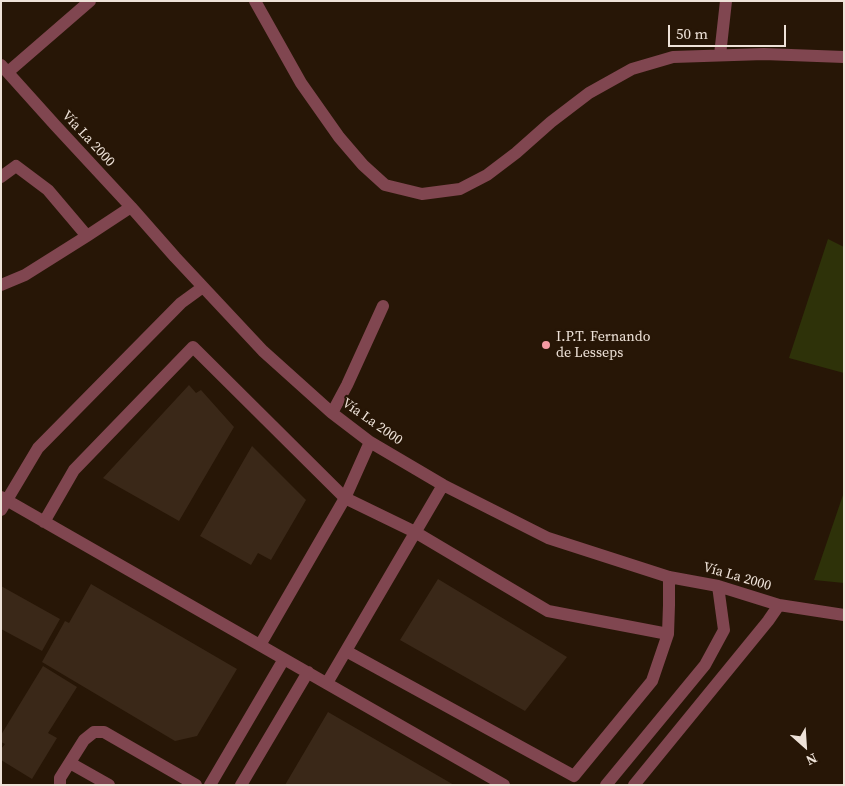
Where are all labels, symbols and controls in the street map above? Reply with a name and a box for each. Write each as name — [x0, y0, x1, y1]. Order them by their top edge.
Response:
scale bar — [670, 15, 788, 47]
text: 50 m — [676, 23, 708, 44]
street label: Vía La 2000 — [58, 108, 118, 170]
place label: I.P.T. Fernando de Lesseps — [556, 329, 650, 362]
marker: I.P.T. Fernando de Lesseps — [540, 339, 552, 351]
street label: Vía La 2000 — [338, 395, 406, 449]
street label: Vía La 2000 — [701, 559, 773, 595]
north arrow — [780, 721, 830, 771]
text: N — [803, 748, 821, 771]

